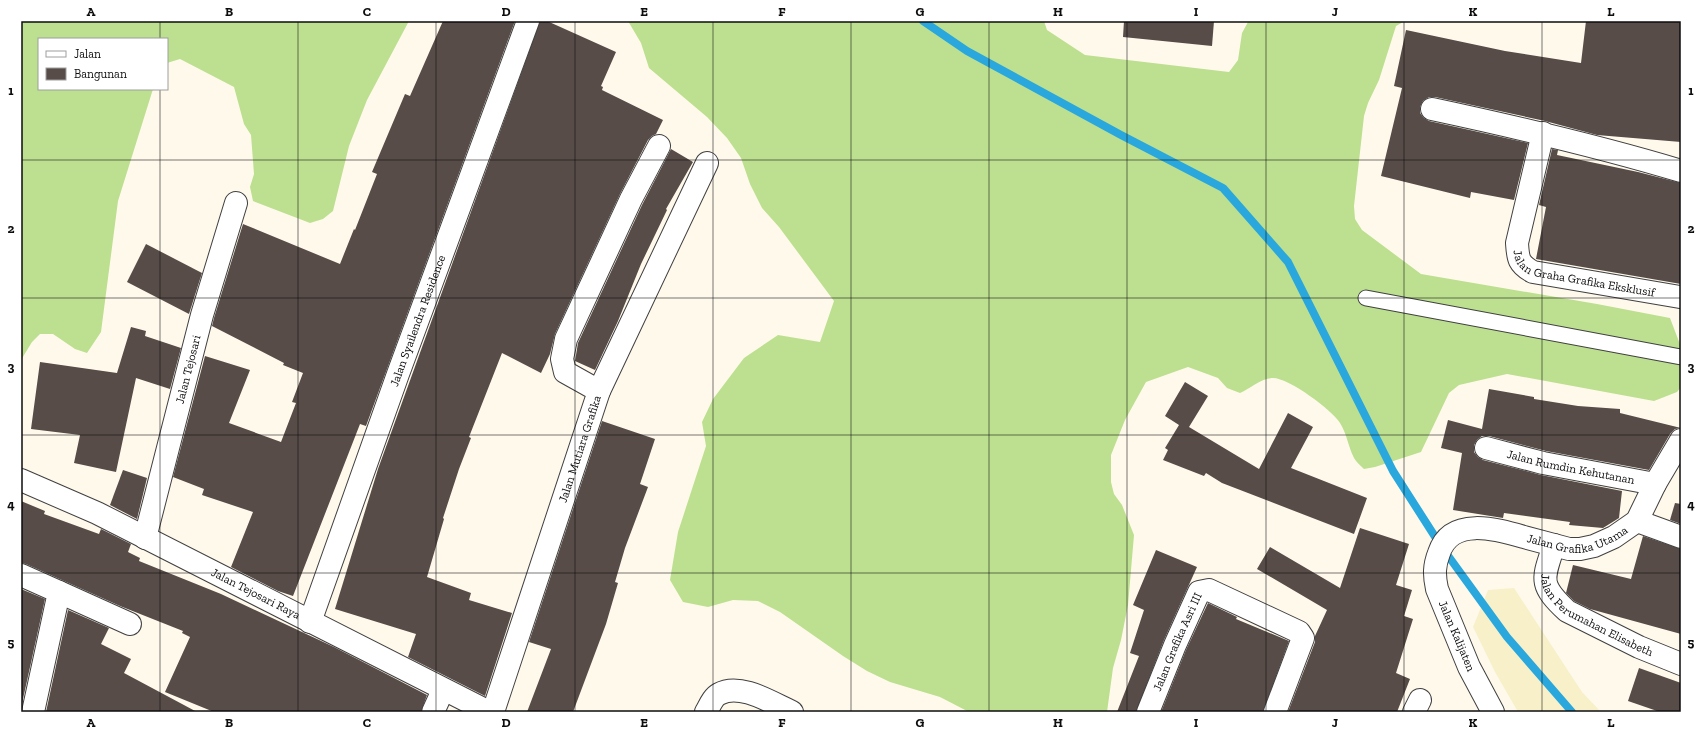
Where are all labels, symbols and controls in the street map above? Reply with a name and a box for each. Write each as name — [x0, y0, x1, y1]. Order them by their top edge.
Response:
text: A — [87, 4, 96, 19]
text: B — [225, 4, 233, 19]
text: C — [363, 4, 371, 19]
text: D — [501, 4, 511, 19]
text: E — [640, 4, 648, 19]
text: F — [778, 4, 786, 19]
text: G — [916, 4, 925, 19]
text: H — [1053, 4, 1063, 19]
text: I — [1194, 4, 1199, 19]
text: J — [1332, 4, 1338, 19]
text: K — [1469, 4, 1478, 19]
text: L — [1607, 4, 1615, 19]
legend — [38, 38, 168, 90]
text: Jalan — [74, 47, 101, 61]
text: Bangunan — [74, 67, 127, 81]
text: 1 — [8, 83, 14, 98]
text: 1 — [1688, 83, 1694, 98]
text: 2 — [8, 221, 15, 236]
text: 2 — [1688, 221, 1695, 236]
street label: Jalan Graha Grafika Eksklusif — [1511, 249, 1657, 300]
street label: Jalan Syailendra Residence — [387, 253, 448, 388]
street label: Jalan Tejosari — [173, 333, 204, 405]
text: 3 — [8, 359, 15, 374]
text: 3 — [1688, 359, 1695, 374]
street label: Jalan Mutiara Grafika — [556, 393, 604, 504]
street label: Jalan Rumdin Kehutanan — [1505, 447, 1636, 487]
text: 4 — [7, 497, 15, 512]
text: 4 — [1687, 497, 1695, 512]
street label: Jalan Grafika Utama — [1525, 523, 1630, 556]
street label: Jalan Tejosari Raya — [209, 565, 303, 622]
street label: Jalan Perumahan Elisabeth — [1538, 574, 1655, 659]
street label: Jalan Grafika Asri III — [1150, 590, 1205, 693]
street label: Jalan Kalijaten — [1435, 599, 1478, 674]
text: 5 — [8, 635, 15, 650]
text: 5 — [1688, 635, 1695, 650]
text: A — [87, 715, 96, 730]
text: B — [225, 715, 233, 730]
text: C — [363, 715, 371, 730]
text: D — [501, 715, 511, 730]
text: E — [640, 715, 648, 730]
text: F — [778, 715, 786, 730]
text: G — [916, 715, 925, 730]
text: H — [1053, 715, 1063, 730]
text: I — [1194, 715, 1199, 730]
text: J — [1332, 715, 1338, 730]
text: K — [1469, 715, 1478, 730]
text: L — [1607, 715, 1615, 730]

